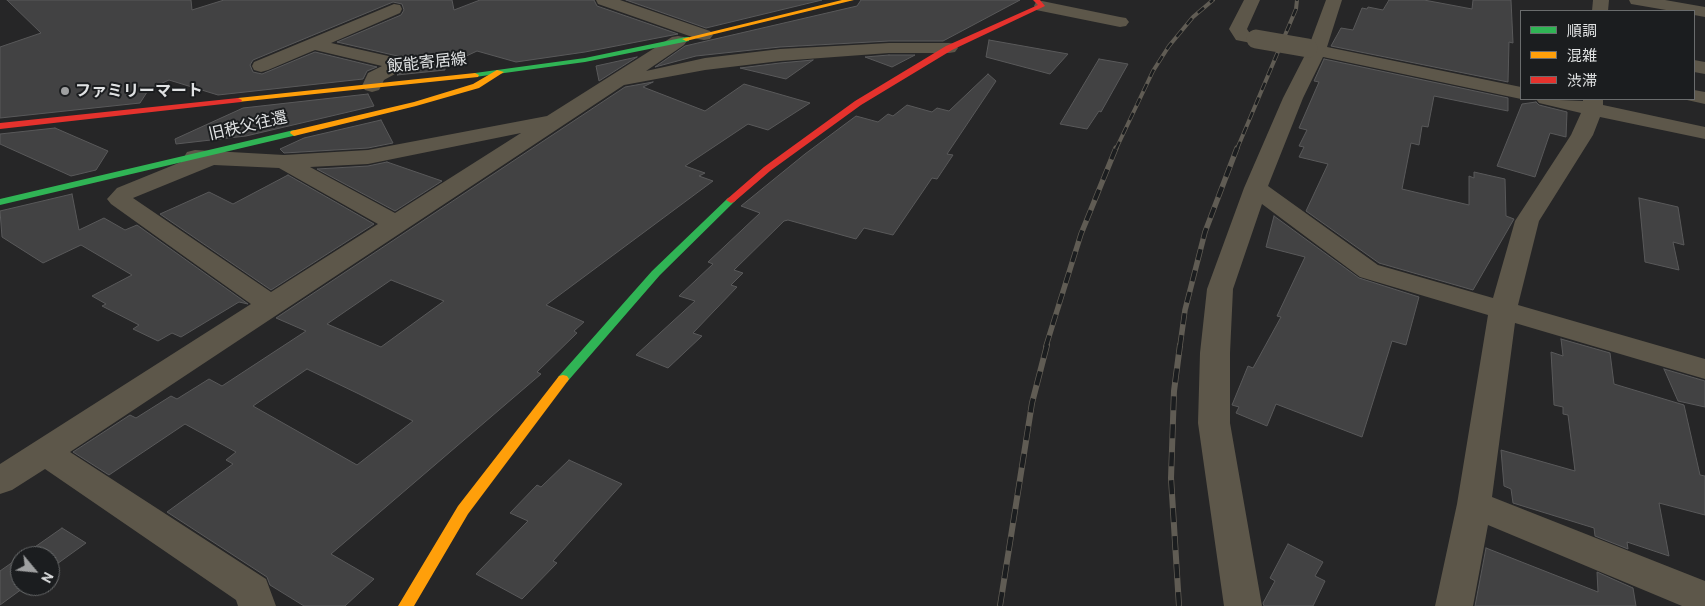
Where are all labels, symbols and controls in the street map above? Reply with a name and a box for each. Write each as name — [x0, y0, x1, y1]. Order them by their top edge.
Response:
legend — [1520, 10, 1695, 100]
text: 順調 — [1567, 22, 1597, 40]
text: 混雑 — [1567, 47, 1597, 65]
street label: 飯能寄居線 — [386, 49, 468, 77]
text: 渋滞 — [1567, 72, 1597, 90]
place label: ファミリーマート — [75, 81, 203, 101]
marker: ファミリーマート — [59, 85, 71, 97]
street label: 旧秩父往還 — [207, 108, 289, 144]
north arrow — [10, 546, 60, 596]
text: N — [37, 569, 58, 586]

